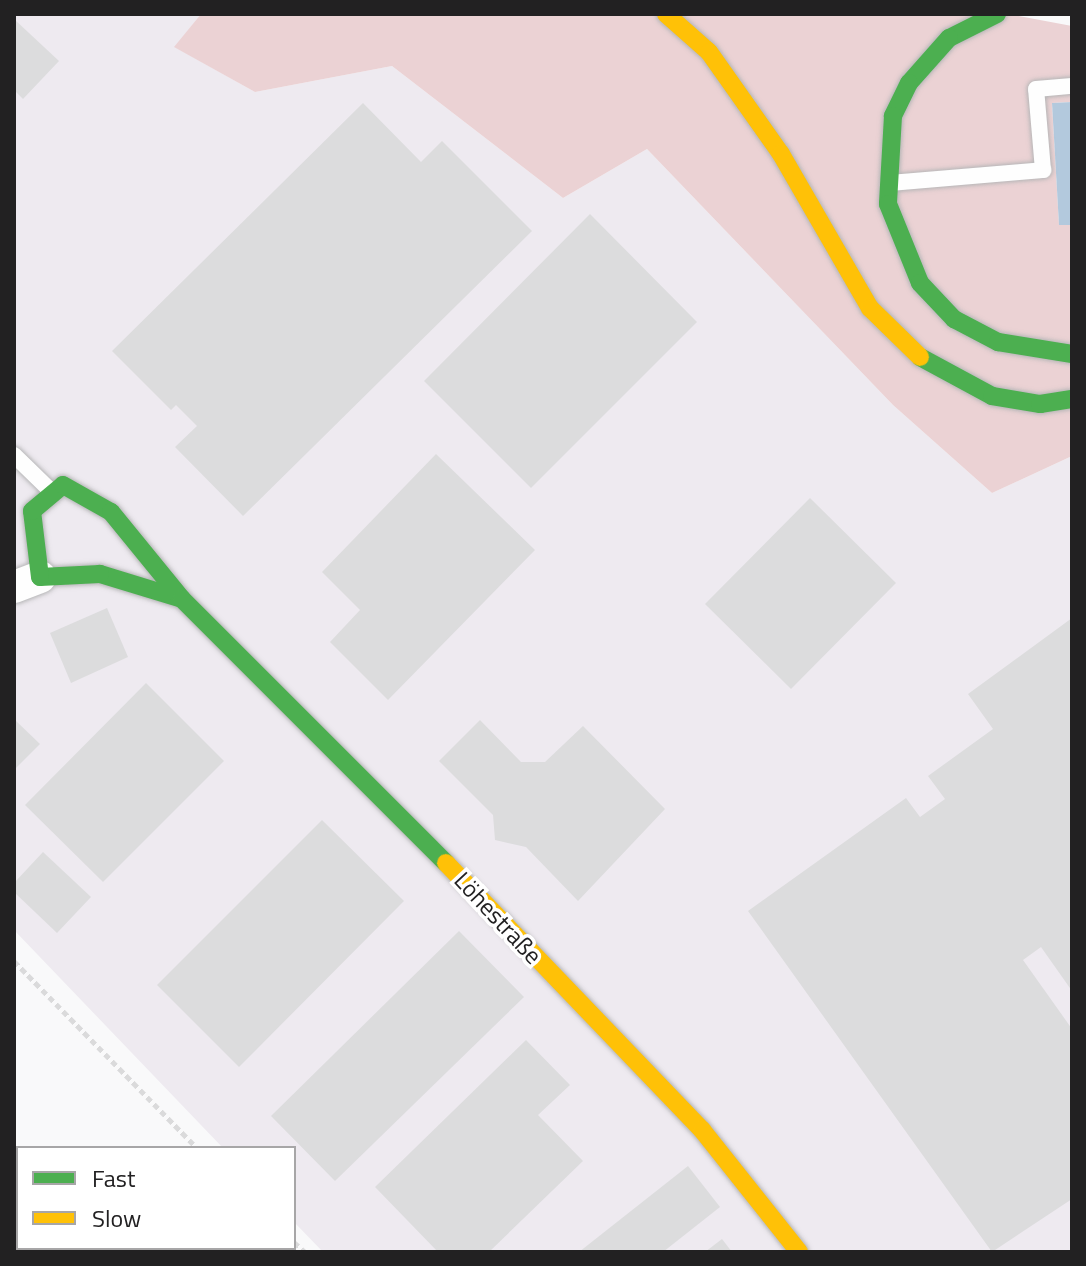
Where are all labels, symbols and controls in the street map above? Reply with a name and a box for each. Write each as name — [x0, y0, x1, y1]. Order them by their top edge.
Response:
street label: Löhestraße — [448, 866, 548, 970]
legend — [16, 1146, 296, 1250]
text: Fast — [92, 1160, 135, 1196]
text: Slow — [92, 1200, 141, 1236]

